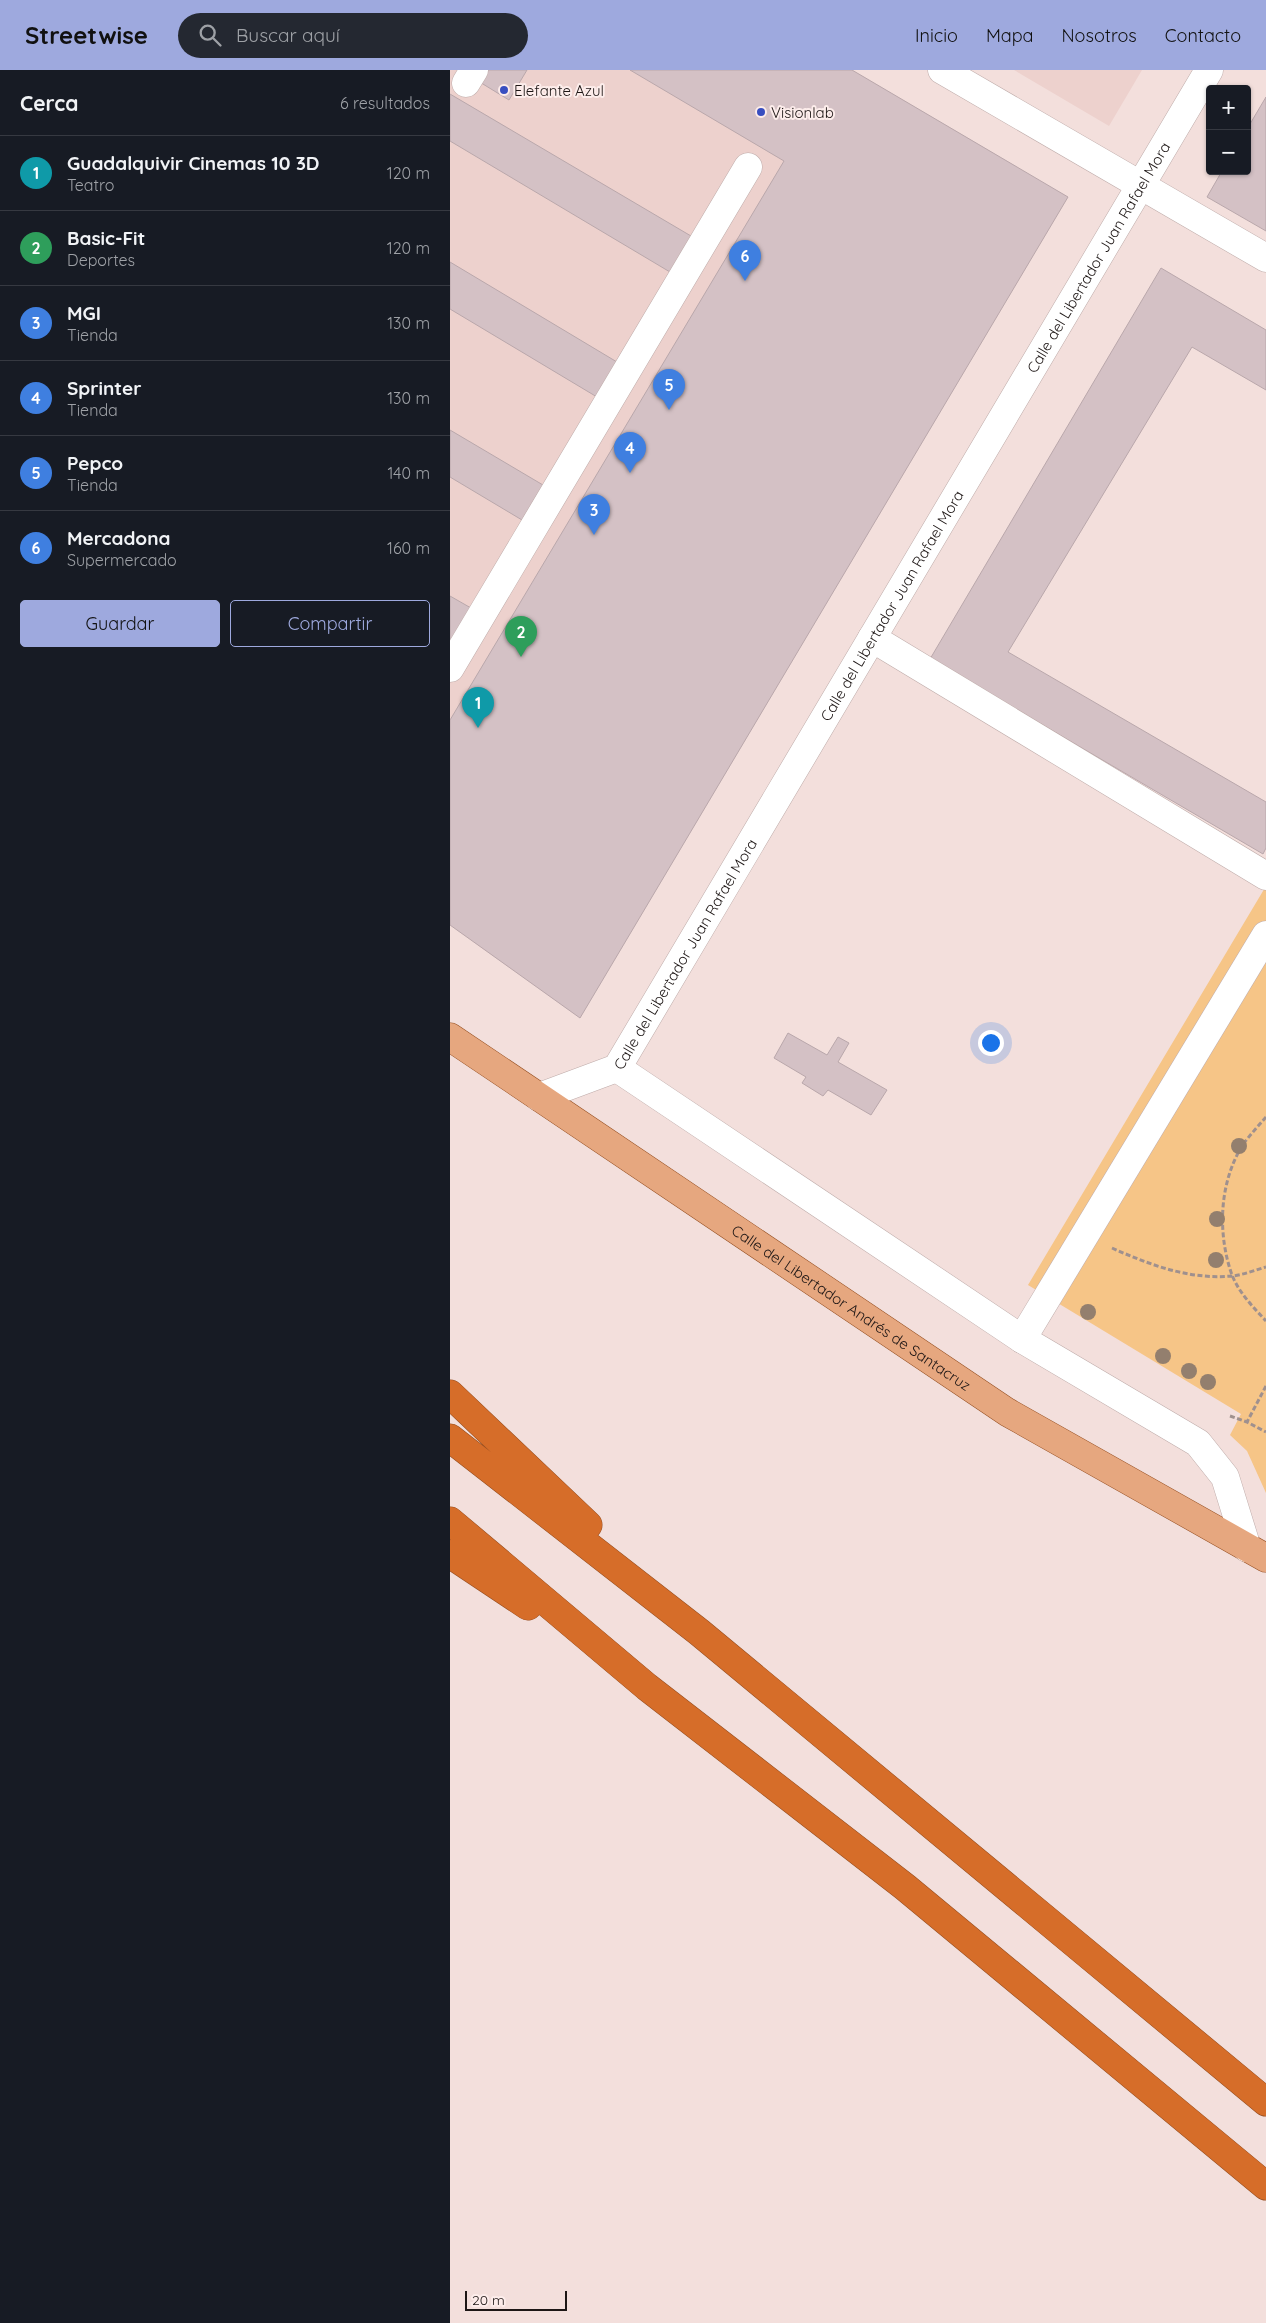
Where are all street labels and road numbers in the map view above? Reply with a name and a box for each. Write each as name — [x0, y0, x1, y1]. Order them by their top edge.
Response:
street label: Calle del Libertador Juan Rafael Mora — [1022, 138, 1174, 376]
street label: Calle del Libertador Juan Rafael Mora — [816, 487, 967, 724]
street label: Calle del Libertador Juan Rafael Mora — [609, 835, 761, 1073]
street label: Calle del Libertador Andrés de Santacruz — [728, 1220, 975, 1395]

